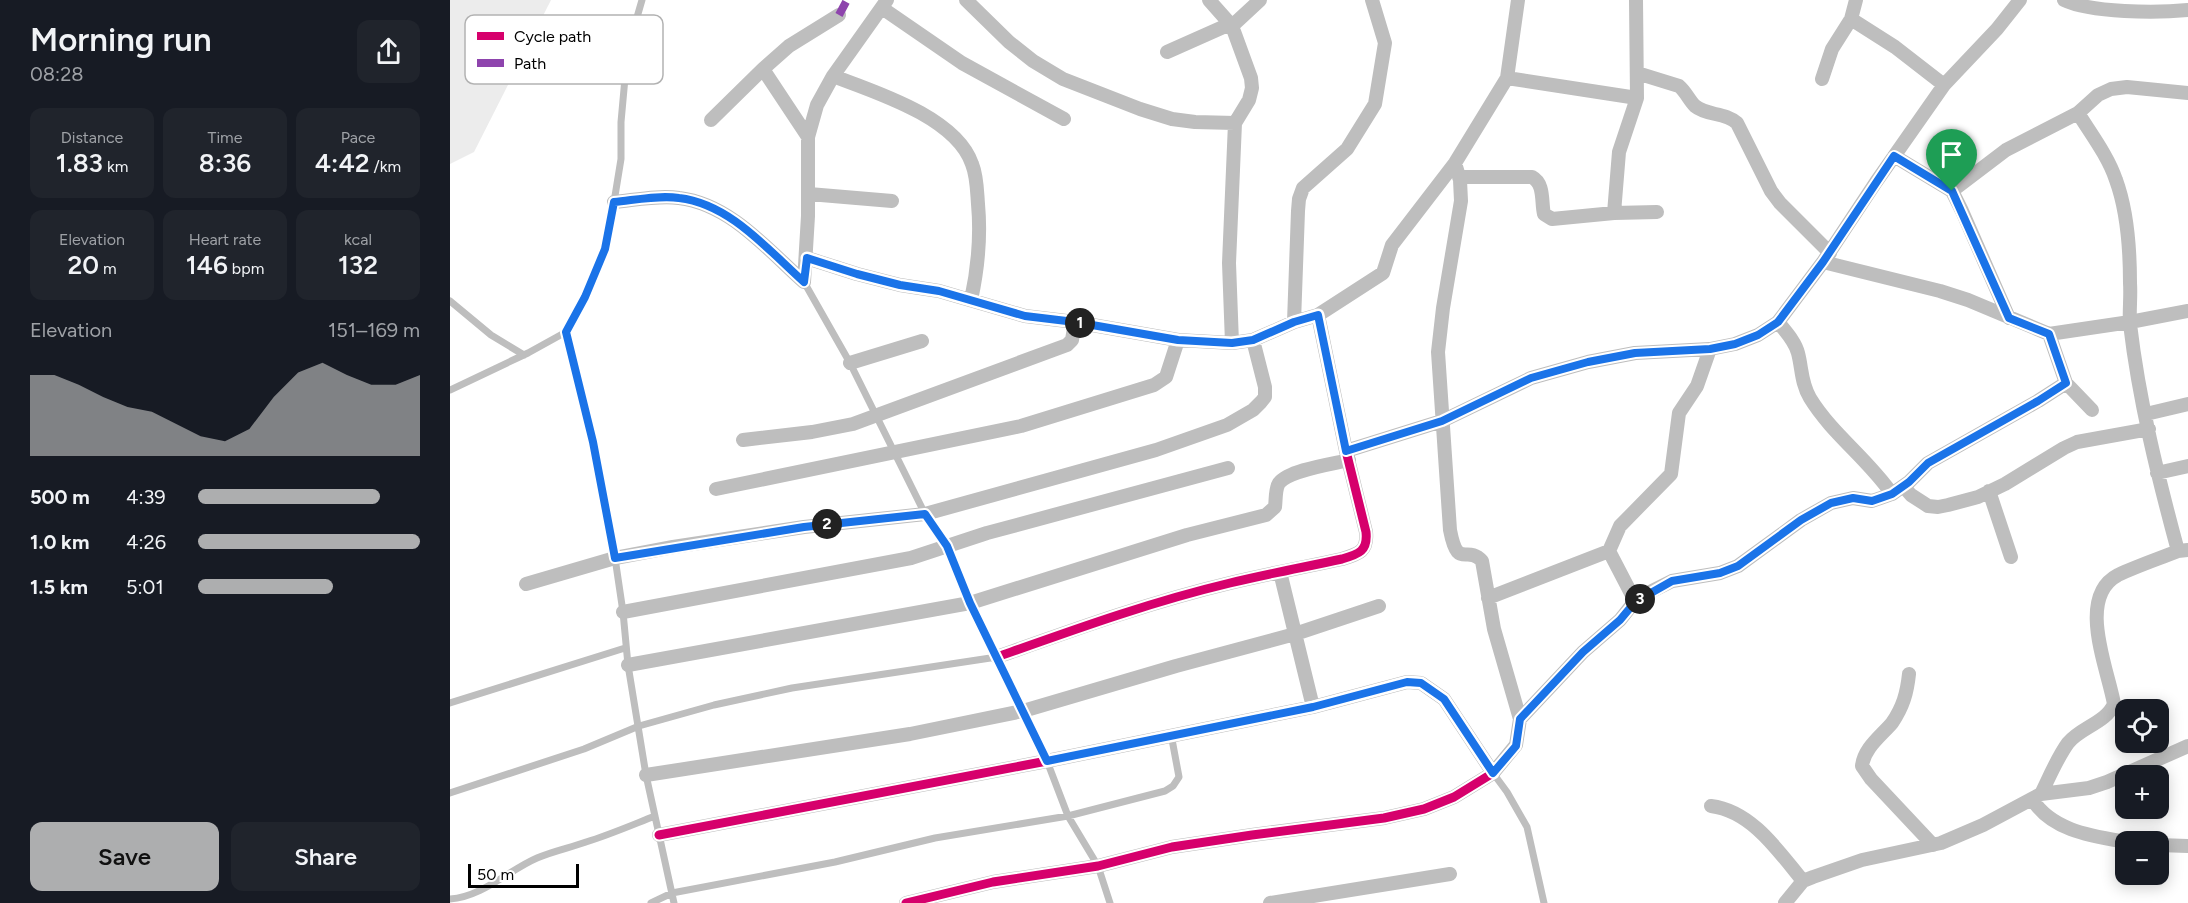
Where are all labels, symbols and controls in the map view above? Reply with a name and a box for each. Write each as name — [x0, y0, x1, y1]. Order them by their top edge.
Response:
legend — [465, 15, 663, 84]
text: Morning run — [30, 20, 212, 59]
button: share — [357, 20, 420, 83]
text: Cycle path — [514, 27, 591, 46]
text: Path — [514, 54, 546, 73]
text: 08:28 — [30, 62, 84, 86]
text: Distance — [61, 128, 123, 147]
text: Time — [208, 128, 242, 147]
text: Pace — [341, 128, 375, 147]
pin — [1926, 129, 1977, 191]
icon: arrive — [1935, 138, 1968, 171]
text: 1.83 — [56, 147, 103, 179]
text: 8:36 — [199, 147, 251, 179]
text: 4:42 — [315, 147, 370, 179]
text: km — [103, 157, 128, 176]
text: /km — [370, 157, 401, 176]
text: Elevation — [59, 230, 125, 249]
text: Heart rate — [189, 230, 261, 249]
text: kcal — [344, 230, 372, 249]
text: 20 — [67, 249, 99, 281]
text: 146 — [186, 249, 228, 281]
text: 132 — [338, 249, 378, 281]
text: m — [99, 259, 117, 278]
text: bpm — [228, 259, 264, 278]
pin: 1 — [1065, 308, 1095, 338]
text: 1 — [1077, 313, 1083, 332]
text: Elevation — [30, 318, 112, 342]
text: 151–169 m — [328, 318, 420, 342]
text: 500 m — [30, 485, 90, 509]
text: 4:39 — [126, 485, 166, 509]
pin: 2 — [812, 509, 842, 539]
text: 2 — [822, 514, 832, 533]
text: 1.0 km — [30, 530, 89, 554]
text: 4:26 — [126, 530, 166, 554]
text: 1.5 km — [30, 575, 88, 599]
text: 5:01 — [126, 575, 164, 599]
pin: 3 — [1625, 584, 1655, 614]
text: 3 — [1636, 589, 1644, 608]
map controls — [2115, 699, 2169, 885]
button: locate — [2115, 699, 2169, 753]
button: + — [2115, 765, 2169, 819]
button: Save — [30, 822, 219, 891]
button: Share — [231, 822, 420, 891]
button: − — [2115, 831, 2169, 885]
scale bar — [468, 861, 579, 888]
text: 50 m — [477, 865, 514, 884]

